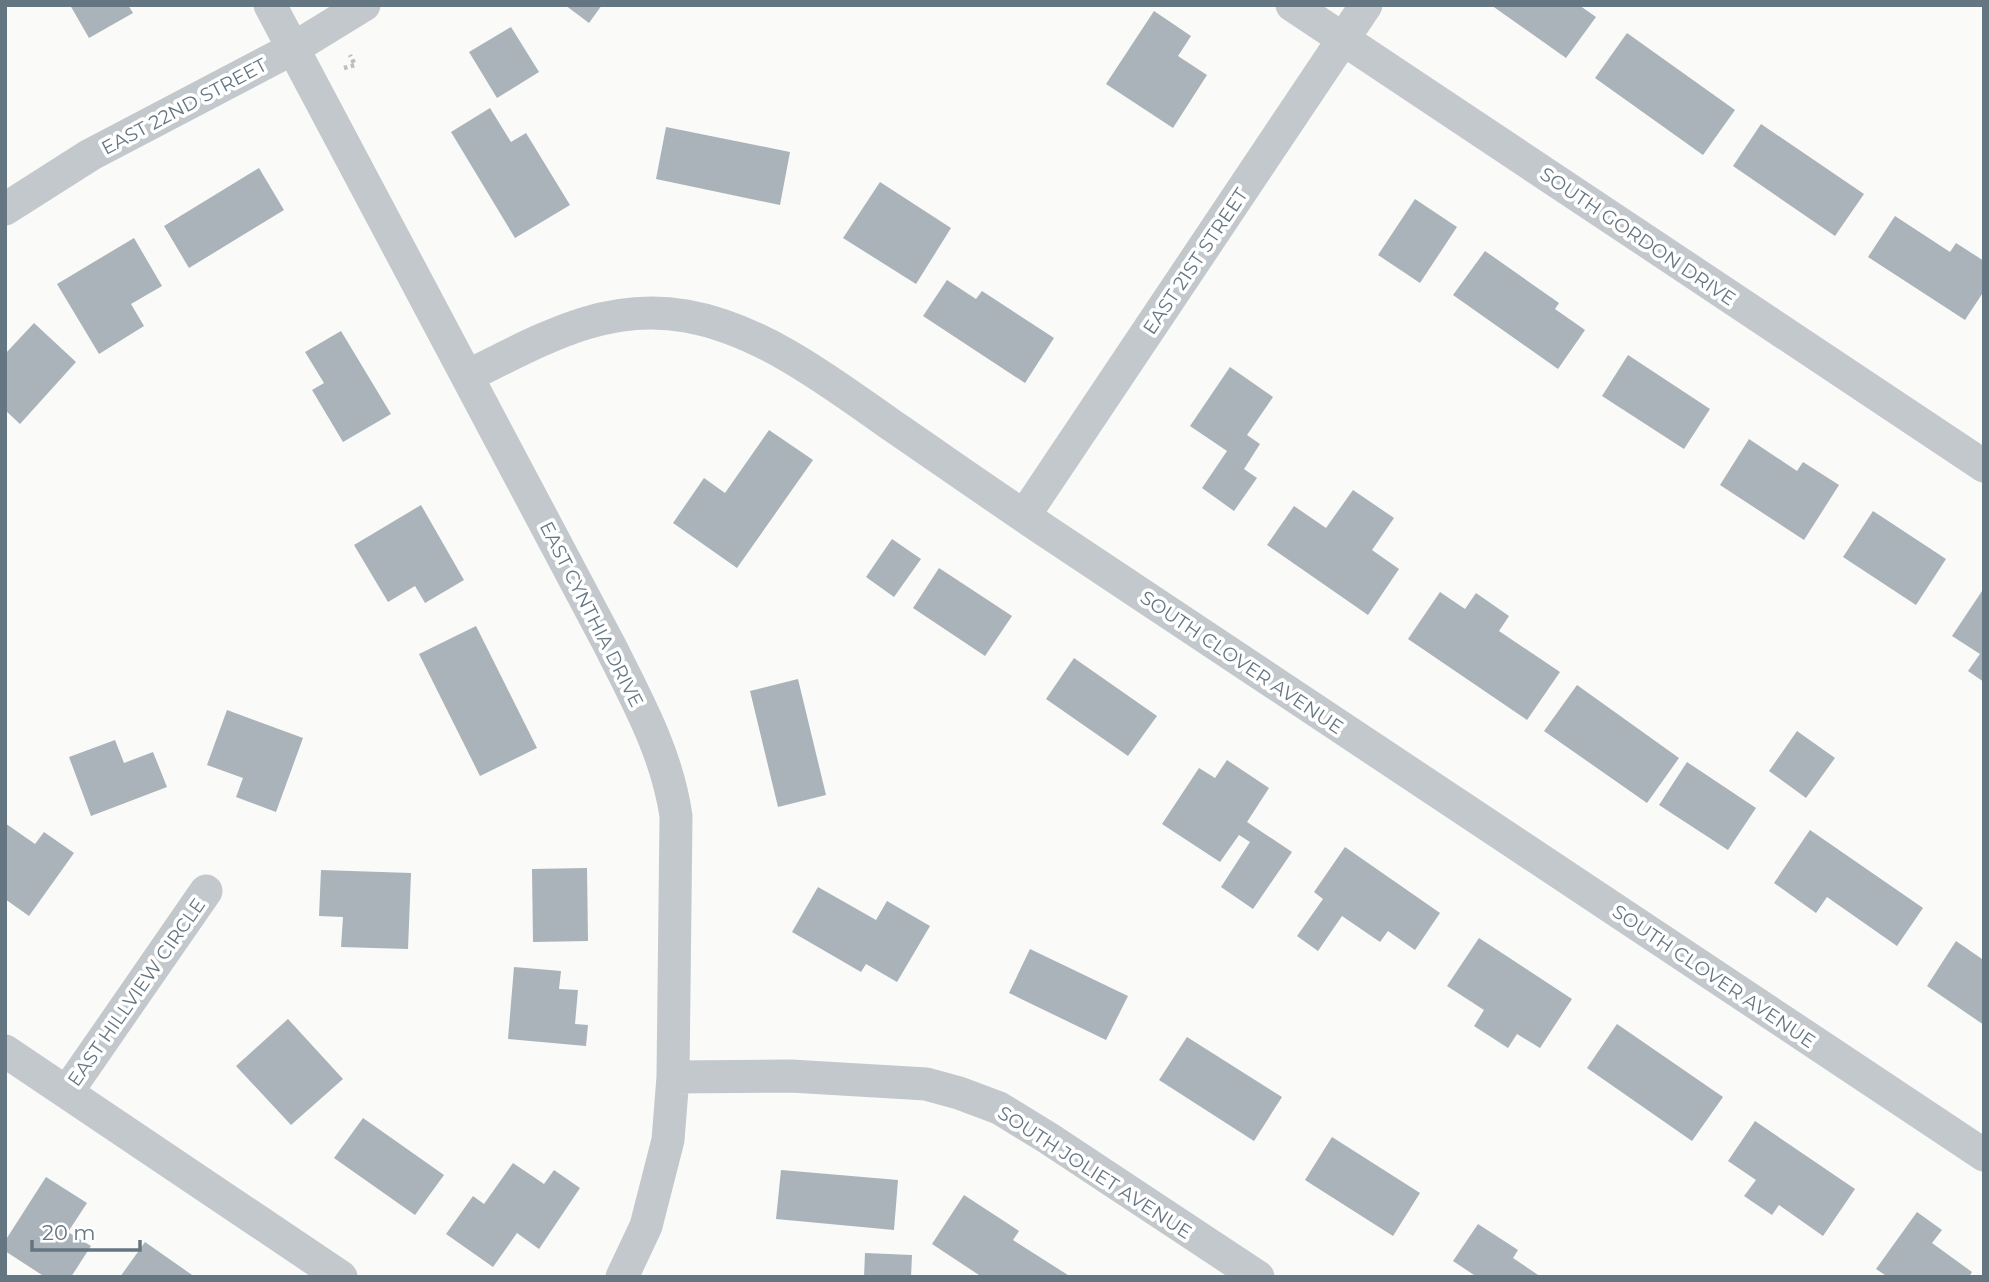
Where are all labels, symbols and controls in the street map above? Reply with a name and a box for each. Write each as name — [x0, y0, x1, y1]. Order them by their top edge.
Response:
street label: EAST 22ND STREET — [98, 53, 271, 160]
street label: SOUTH GORDON DRIVE — [1536, 162, 1740, 310]
street label: EAST 21ST STREET — [1138, 184, 1253, 339]
street label: EAST CYNTHIA DRIVE — [535, 517, 648, 711]
street label: SOUTH CLOVER AVENUE — [1136, 586, 1348, 739]
street label: EAST HILLVIEW CIRCLE — [63, 894, 210, 1091]
street label: SOUTH CLOVER AVENUE — [1608, 900, 1820, 1053]
street label: SOUTH JOLIET AVENUE — [993, 1101, 1196, 1244]
scale bar — [32, 1208, 140, 1252]
text: 20 m — [42, 1220, 96, 1245]

